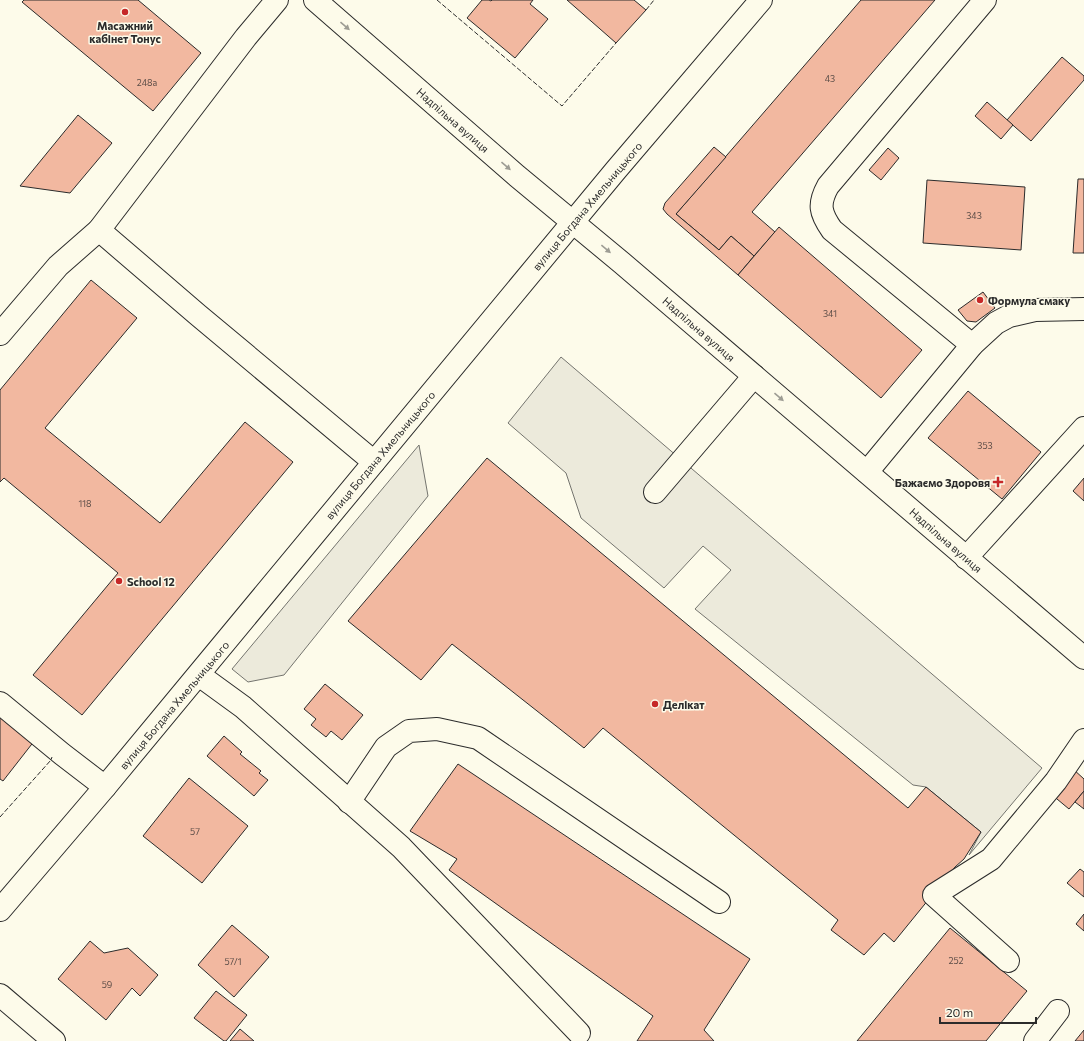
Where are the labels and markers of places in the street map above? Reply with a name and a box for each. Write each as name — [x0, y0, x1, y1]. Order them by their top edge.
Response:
marker: Масажний кабінет Тонус — [120, 7, 130, 17]
place label: Масажний кабінет Тонус — [89, 19, 161, 45]
place label: Формула смаку — [988, 294, 1070, 307]
marker: Формула смаку — [975, 295, 985, 305]
place label: Бажаємо Здоровя — [895, 476, 990, 489]
marker: Бажаємо Здоровя — [993, 477, 1003, 487]
place label: School 12 — [127, 575, 175, 588]
marker: School 12 — [114, 576, 124, 586]
place label: Делікат — [663, 698, 705, 711]
marker: Делікат — [650, 699, 660, 709]

